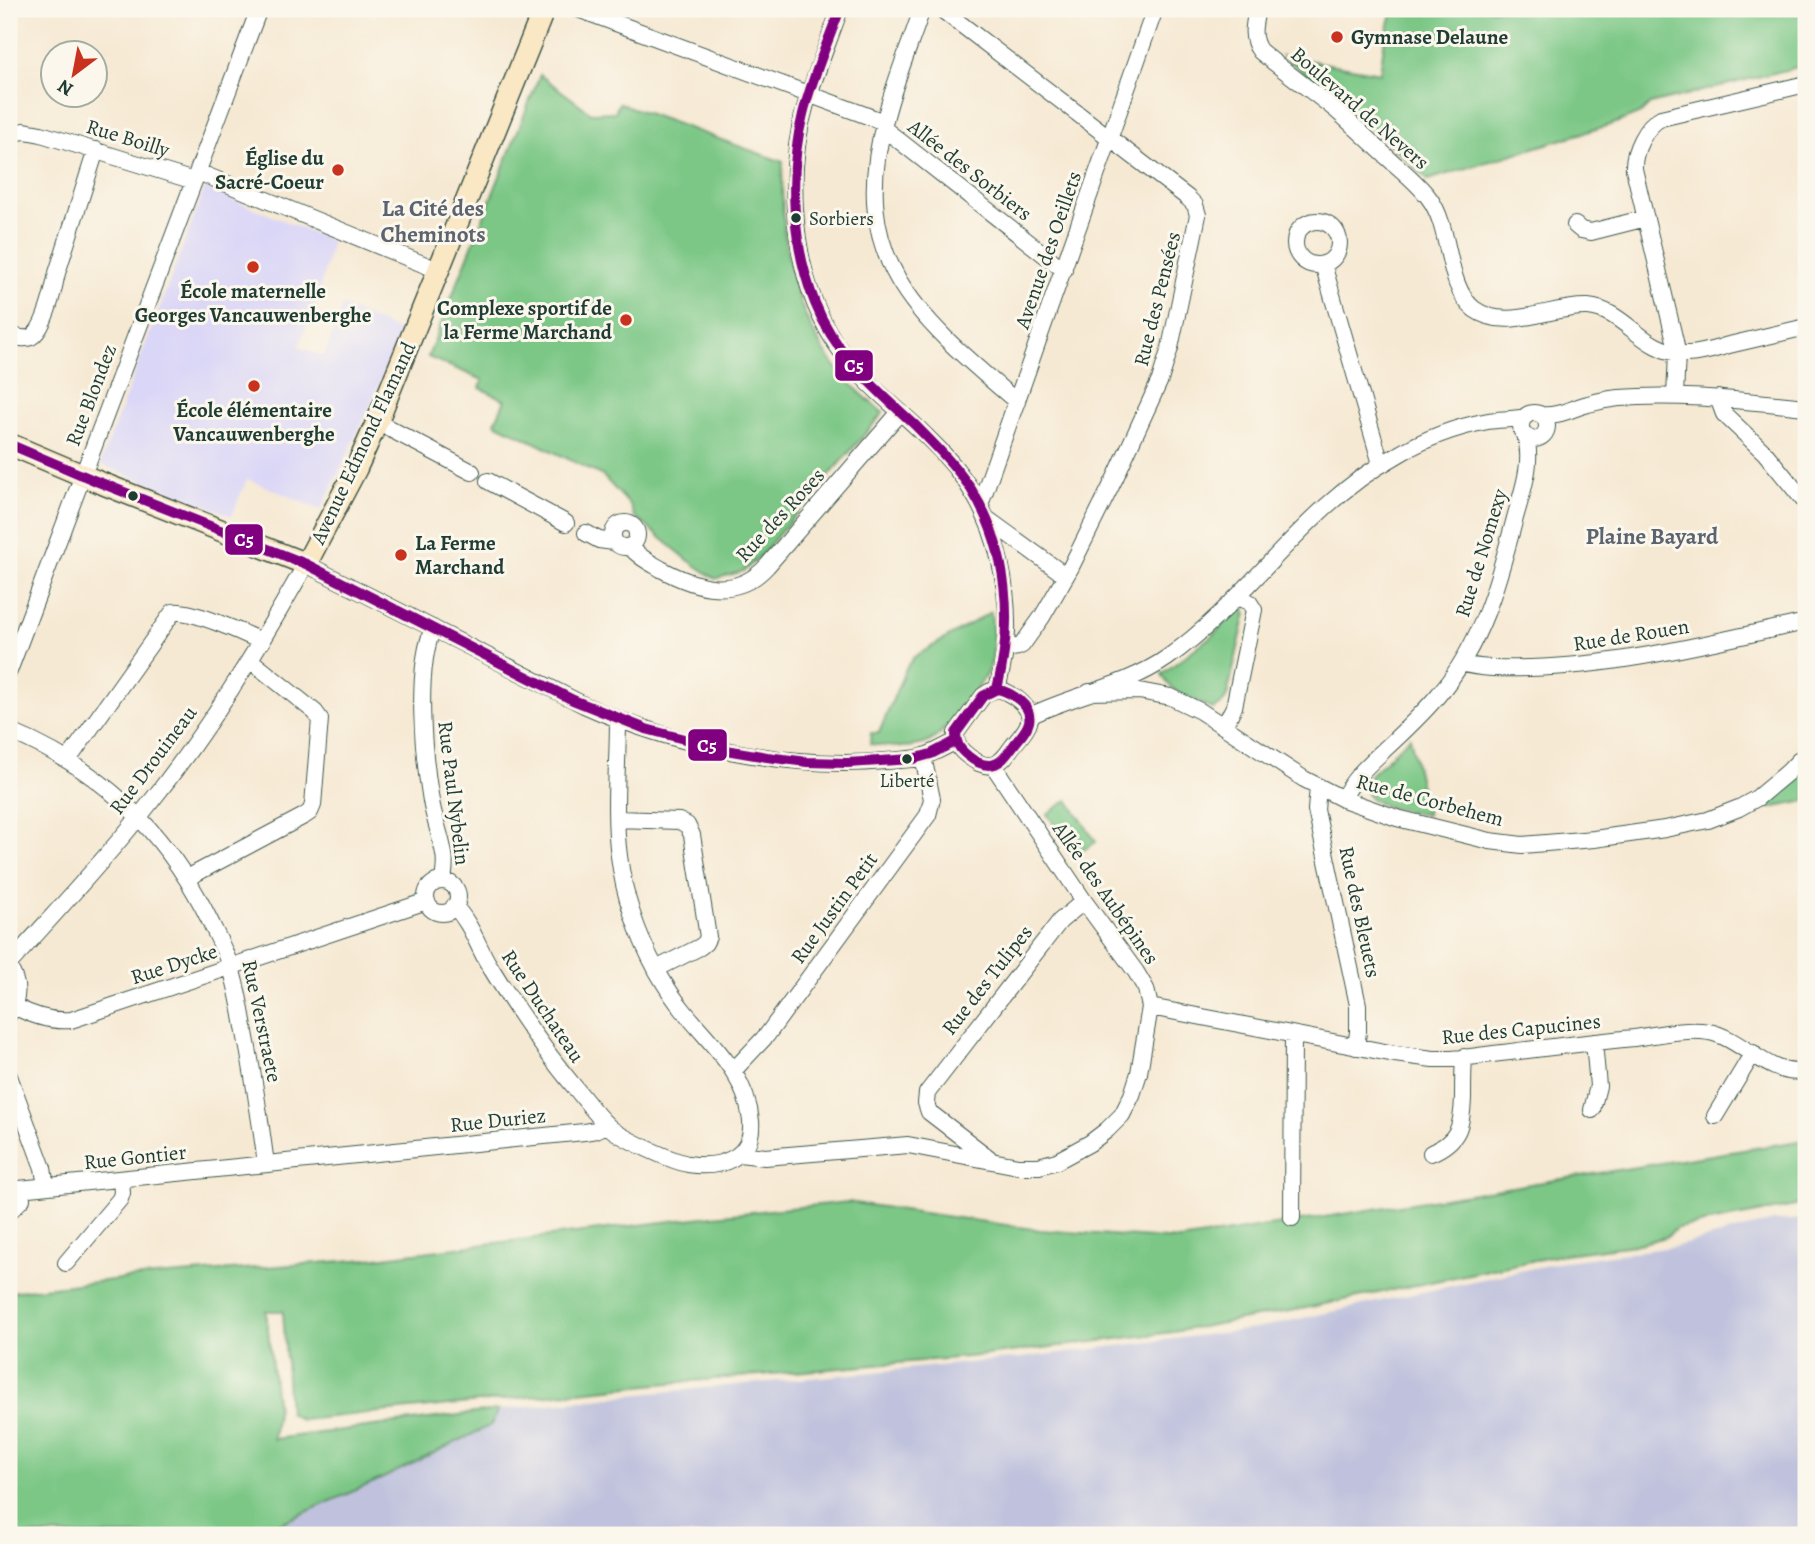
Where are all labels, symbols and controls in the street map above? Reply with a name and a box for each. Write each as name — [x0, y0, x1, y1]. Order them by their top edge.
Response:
place label: Gymnase Delaune — [1351, 23, 1509, 51]
marker: Gymnase Delaune — [1329, 29, 1345, 45]
north arrow — [38, 38, 108, 108]
street label: Boulevard de Nevers — [1285, 40, 1435, 176]
text: N — [53, 73, 78, 102]
street label: Rue Boilly — [83, 112, 174, 164]
street label: Allée des Sorbiers — [901, 112, 1038, 227]
place label: Église du Sacré-Coeur — [215, 144, 325, 196]
marker: Église du Sacré-Coeur — [330, 162, 346, 178]
street label: Avenue des Oeillets — [1008, 167, 1088, 333]
district label: La Cité des Cheminots — [380, 193, 486, 250]
place label: Sorbiers — [809, 206, 874, 232]
marker: Sorbiers — [789, 211, 803, 225]
street label: Rue des Pensées — [1127, 229, 1187, 369]
marker: École maternelle Georges Vancauwenberghe — [245, 259, 261, 275]
place label: École maternelle Georges Vancauwenberghe — [135, 277, 372, 329]
place label: Complexe sportif de la Ferme Marchand — [437, 294, 613, 346]
marker: Complexe sportif de la Ferme Marchand — [618, 312, 634, 328]
street label: Avenue Edmond Flamand — [303, 337, 423, 550]
street label: Rue Blondez — [59, 340, 123, 450]
line badge: C5 — [834, 349, 874, 382]
text: C5 — [844, 353, 864, 379]
marker: École élémentaire Vancauwenberghe — [246, 378, 262, 394]
place label: École élémentaire Vancauwenberghe — [172, 396, 335, 448]
street label: Rue des Roses — [729, 462, 831, 568]
street label: Rue de Nomexy — [1448, 485, 1514, 621]
unlabelled marker — [126, 489, 140, 503]
district label: Plaine Bayard — [1586, 521, 1719, 552]
line badge: C5 — [224, 523, 264, 556]
text: C5 — [234, 527, 254, 553]
place label: La Ferme Marchand — [415, 529, 505, 581]
marker: La Ferme Marchand — [393, 547, 409, 563]
street label: Rue de Rouen — [1571, 612, 1691, 658]
street label: Rue Drouineau — [103, 699, 204, 820]
street label: Rue Paul Nybelin — [431, 719, 477, 867]
line badge: C5 — [687, 728, 728, 762]
text: C5 — [697, 733, 717, 759]
marker: Liberté — [900, 752, 914, 766]
street label: Rue de Corbehem — [1353, 767, 1507, 833]
place label: Liberté — [879, 768, 935, 794]
street label: Allée des Aubépines — [1046, 815, 1166, 970]
street label: Rue des Bleuets — [1332, 844, 1388, 980]
street label: Rue Justin Petit — [784, 847, 884, 969]
street label: Rue des Tulipes — [935, 919, 1039, 1041]
street label: Rue Dycke — [127, 937, 221, 991]
street label: Rue Duchateau — [495, 944, 591, 1069]
street label: Rue Verstraete — [235, 957, 289, 1085]
street label: Rue des Capucines — [1440, 1007, 1602, 1051]
street label: Rue Duriez — [449, 1101, 547, 1139]
street label: Rue Gontier — [82, 1138, 188, 1176]

